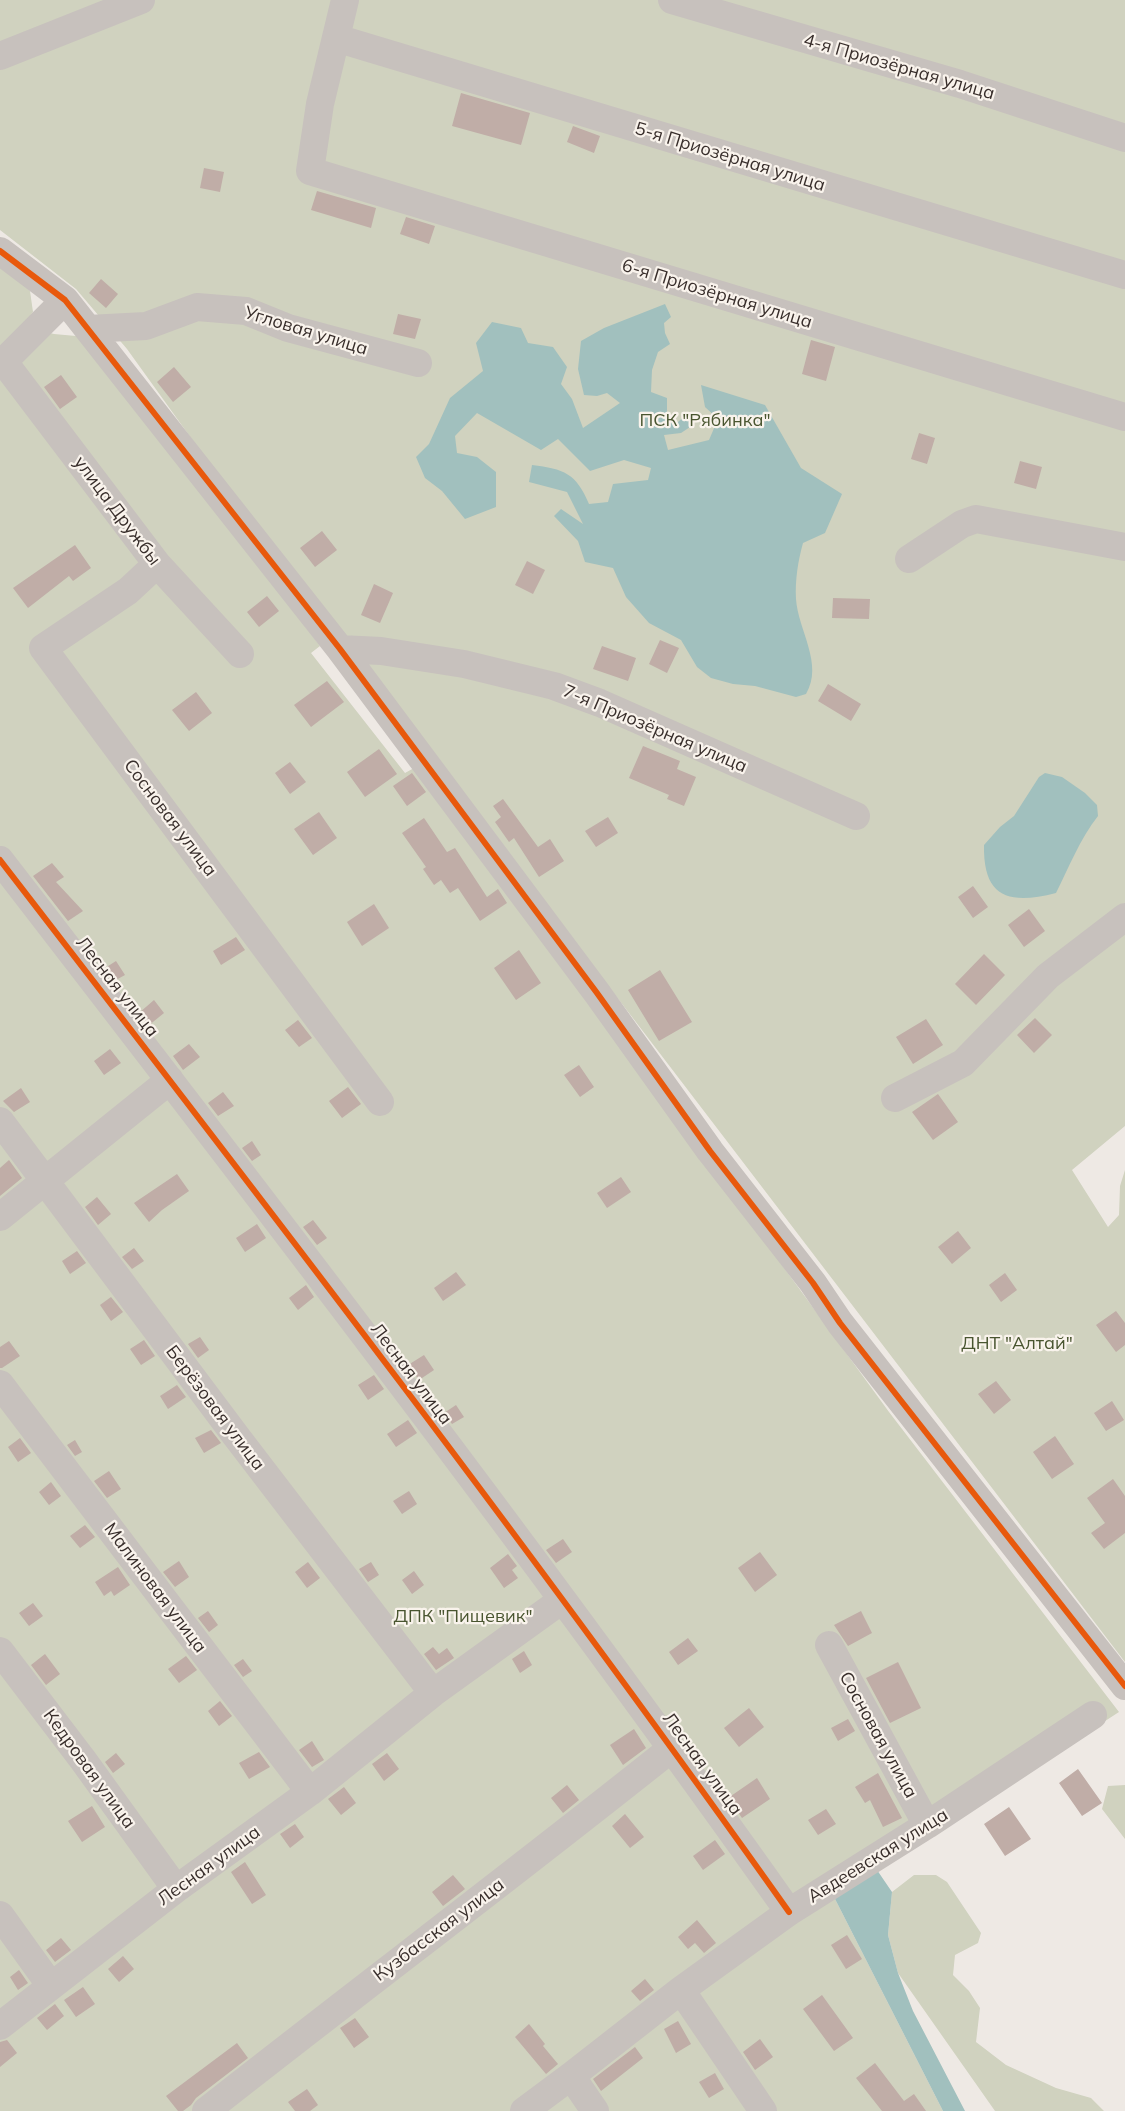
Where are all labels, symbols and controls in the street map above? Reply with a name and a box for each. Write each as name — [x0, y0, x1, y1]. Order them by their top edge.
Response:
street label: 4-я Приозёрная улица — [801, 29, 997, 105]
street label: 5-я Приозёрная улица — [632, 118, 828, 196]
street label: 6-я Приозёрная улица — [619, 255, 815, 333]
street label: Угловая улица — [242, 302, 370, 360]
park label: ПСК "Рябинка" — [640, 410, 770, 432]
street label: улица Дружбы — [69, 452, 165, 570]
street label: 7-я Приозёрная улица — [560, 680, 750, 778]
street label: Сосновая улица — [119, 755, 221, 881]
street label: Лесная улица — [71, 932, 163, 1042]
street label: Лесная улица — [366, 1319, 456, 1429]
park label: ДНТ "Алтай" — [961, 1333, 1073, 1355]
street label: Берёзовая улица — [161, 1341, 269, 1475]
street label: Малиновая улица — [99, 1519, 211, 1657]
park label: ДПК "Пищевик" — [394, 1606, 532, 1628]
street label: Сосновая улица — [834, 1668, 922, 1802]
street label: Кедровая улица — [38, 1705, 140, 1833]
street label: Лесная улица — [658, 1708, 746, 1820]
street label: Авдеевская улица — [804, 1804, 952, 1908]
street label: Лесная улица — [153, 1822, 265, 1910]
street label: Кузбасская улица — [370, 1874, 508, 1986]

